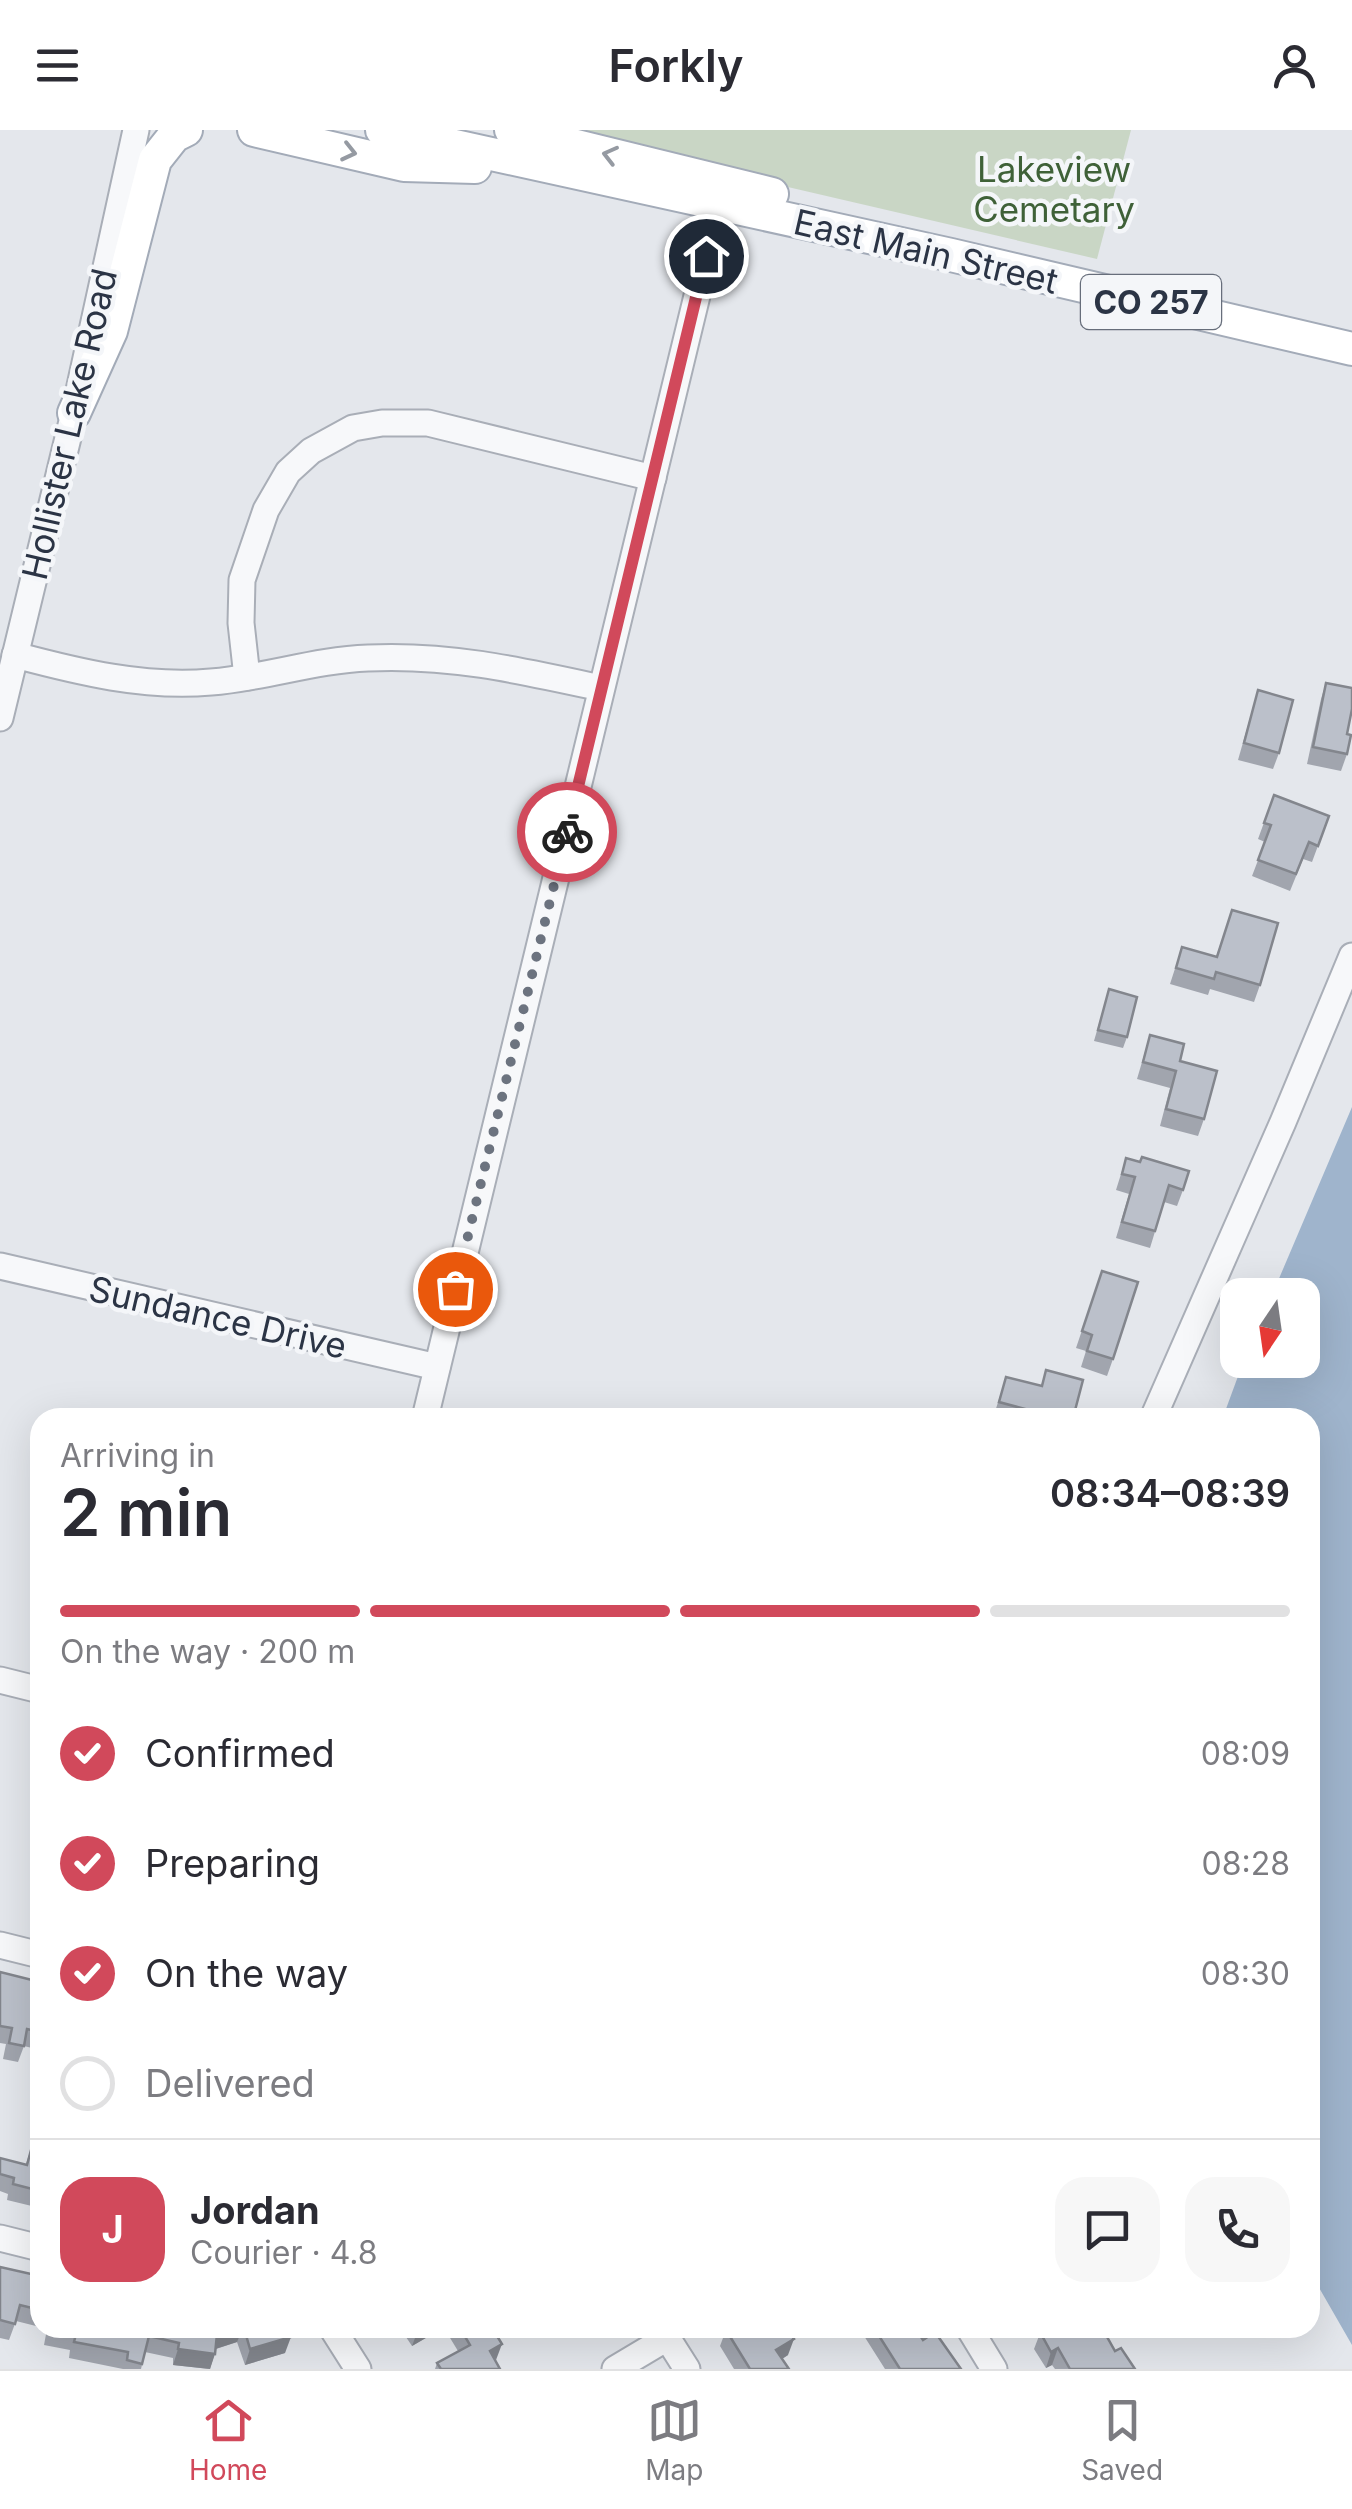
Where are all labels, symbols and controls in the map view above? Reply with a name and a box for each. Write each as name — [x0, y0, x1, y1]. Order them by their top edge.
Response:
icon: menu — [30, 38, 85, 93]
text: Forkly — [608, 38, 744, 93]
icon: person — [1267, 38, 1322, 93]
one-way arrow — [340, 140, 357, 161]
one-way arrow — [602, 145, 619, 166]
park label: Lakeview Cemetary — [973, 148, 1135, 230]
street label: East Main Street — [790, 200, 1062, 302]
pin — [664, 214, 749, 299]
icon: home — [679, 229, 734, 284]
street label: Hollister Lake Road — [13, 264, 125, 584]
road number: CO 257 — [1081, 275, 1221, 329]
courier — [517, 782, 617, 882]
icon: bike — [540, 805, 595, 860]
pin — [413, 1247, 498, 1332]
icon: bag — [428, 1262, 483, 1317]
street label: Sundance Drive — [85, 1267, 351, 1367]
north arrow — [1220, 1278, 1320, 1378]
map controls — [1220, 1278, 1320, 1378]
text: Arriving in — [60, 1436, 215, 1475]
text: 08:34–08:39 — [1050, 1470, 1290, 1516]
text: 2 min — [60, 1473, 232, 1552]
text: On the way · 200 m — [60, 1632, 355, 1671]
icon: check — [60, 1726, 115, 1781]
text: Confirmed — [145, 1730, 335, 1776]
text: 08:09 — [1201, 1734, 1290, 1773]
icon: check — [60, 1836, 115, 1891]
text: Preparing — [145, 1840, 320, 1886]
text: 08:28 — [1201, 1844, 1290, 1883]
icon: check — [60, 1946, 115, 2001]
text: On the way — [145, 1950, 348, 1996]
text: 08:30 — [1201, 1954, 1290, 1993]
text: Delivered — [145, 2060, 315, 2106]
button: chat — [1055, 2177, 1160, 2282]
button: phone — [1185, 2177, 1290, 2282]
text: Jordan — [190, 2187, 320, 2233]
text: J — [101, 2206, 124, 2252]
text: Courier · 4.8 — [190, 2233, 378, 2272]
tab: Home — [189, 2393, 267, 2487]
tab: Map — [645, 2393, 703, 2487]
tab: Saved — [1081, 2393, 1163, 2487]

